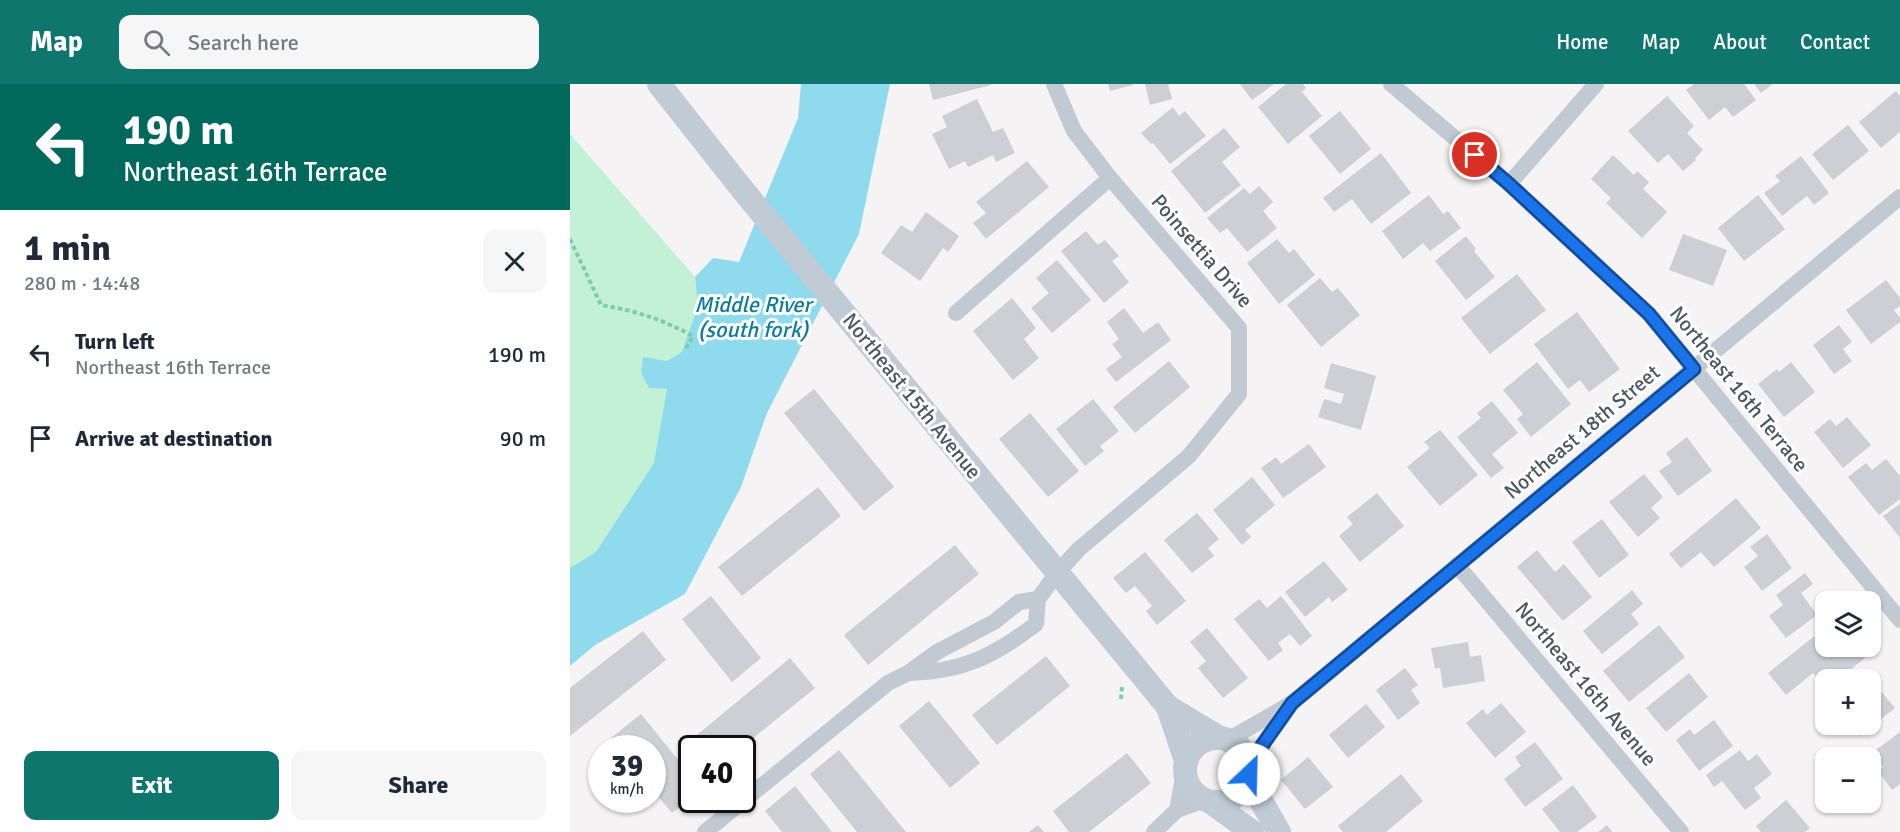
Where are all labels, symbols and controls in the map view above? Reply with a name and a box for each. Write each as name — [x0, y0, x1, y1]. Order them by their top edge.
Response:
search box — [119, 15, 539, 69]
text: Map — [30, 25, 83, 59]
icon: search — [140, 26, 173, 59]
text: Search here — [188, 29, 299, 56]
text: Home — [1556, 29, 1609, 55]
text: Map — [1642, 29, 1680, 55]
text: About — [1713, 29, 1767, 55]
text: Contact — [1800, 29, 1870, 55]
text: 190 m — [123, 105, 234, 156]
icon: left — [24, 108, 102, 186]
pin — [1449, 129, 1500, 180]
icon: arrive — [1458, 138, 1491, 171]
text: Northeast 16th Terrace — [123, 156, 388, 189]
street label: Poinsettia Drive — [1146, 189, 1258, 313]
text: 1 min — [24, 226, 111, 271]
button: close — [483, 230, 546, 293]
text: 280 m · 14:48 — [24, 271, 140, 296]
water label: Middle River (south fork) — [695, 291, 814, 343]
street label: Northeast 16th Terrace — [1664, 301, 1814, 477]
street label: Northeast 15th Avenue — [837, 308, 987, 484]
text: Turn left — [75, 328, 155, 355]
icon: left — [24, 338, 57, 371]
text: 190 m — [488, 341, 546, 368]
text: Northeast 16th Terrace — [75, 355, 271, 380]
street label: Northeast 18th Street — [1499, 359, 1665, 505]
icon: arrive — [24, 422, 57, 455]
text: Arrive at destination — [75, 425, 272, 452]
text: 90 m — [500, 425, 546, 452]
map controls — [1815, 591, 1881, 813]
button: layers — [1815, 591, 1881, 657]
street label: Northeast 16th Avenue — [1510, 597, 1662, 771]
button: + — [1815, 669, 1881, 735]
speed limit sign: 40 — [678, 735, 756, 813]
position arrow — [1217, 742, 1281, 806]
button: − — [1815, 747, 1881, 813]
text: 39 — [611, 748, 643, 785]
button: Exit — [24, 751, 279, 820]
button: Share — [291, 751, 546, 820]
text: km/h — [610, 780, 644, 798]

